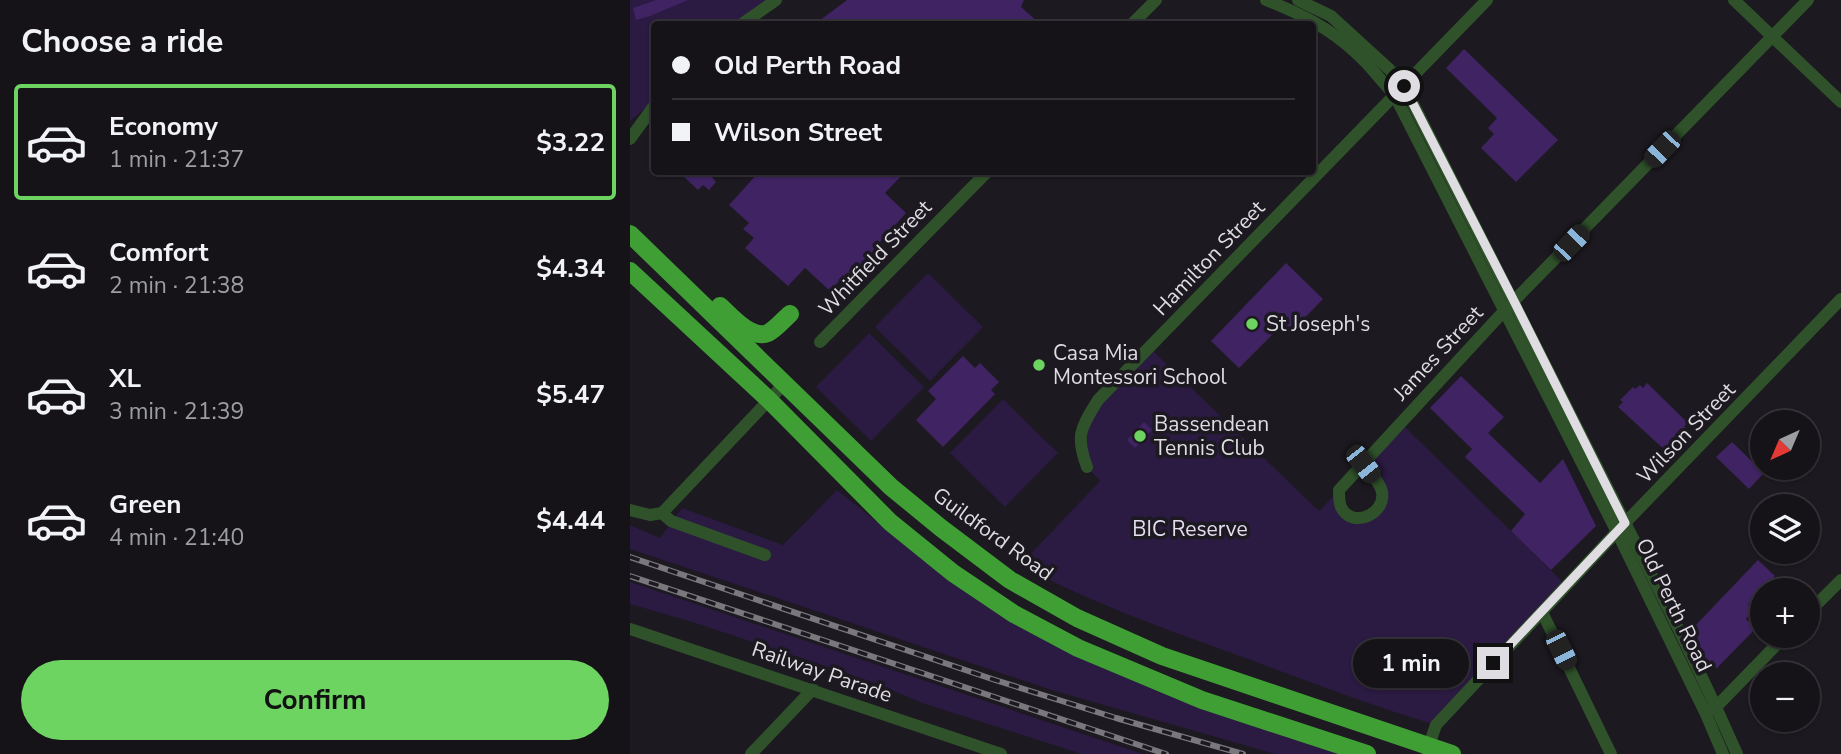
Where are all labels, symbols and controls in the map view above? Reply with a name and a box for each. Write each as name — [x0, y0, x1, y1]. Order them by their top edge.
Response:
text: Choose a ride — [21, 20, 223, 63]
text: Old Perth Road — [714, 48, 901, 83]
route start — [1388, 70, 1420, 102]
text: Economy — [109, 109, 218, 144]
icon: car — [25, 111, 88, 174]
text: Wilson Street — [714, 115, 882, 150]
text: $3.22 — [536, 125, 605, 160]
car — [1640, 127, 1685, 171]
text: 1 min · 21:37 — [109, 144, 244, 175]
street label: Whitfield Street — [812, 193, 938, 322]
street label: Hamilton Street — [1147, 194, 1271, 322]
car — [1549, 221, 1594, 265]
text: Comfort — [109, 235, 209, 270]
icon: car — [25, 237, 88, 300]
text: $4.34 — [536, 251, 605, 286]
text: 2 min · 21:38 — [109, 270, 244, 301]
street label: James Street — [1386, 299, 1490, 407]
place label: St Joseph's — [1266, 310, 1370, 338]
marker: St Joseph's — [1244, 316, 1260, 332]
place label: Casa Mia Montessori School — [1053, 339, 1228, 391]
marker: Casa Mia Montessori School — [1031, 357, 1047, 373]
text: XL — [109, 361, 141, 396]
icon: car — [25, 363, 88, 426]
street label: Wilson Street — [1631, 376, 1742, 490]
text: $5.47 — [536, 377, 605, 412]
text: 3 min · 21:39 — [109, 396, 244, 427]
place label: Bassendean Tennis Club — [1154, 410, 1269, 462]
north arrow — [1750, 410, 1820, 480]
map controls — [1750, 410, 1820, 732]
marker: Bassendean Tennis Club — [1132, 428, 1148, 444]
car — [1342, 441, 1385, 487]
street label: Guildford Road — [927, 481, 1059, 587]
text: Green — [109, 487, 182, 522]
icon: car — [25, 489, 88, 552]
button: layers — [1750, 494, 1820, 564]
text: $4.44 — [536, 503, 605, 538]
park label: BIC Reserve — [1132, 515, 1248, 543]
text: 4 min · 21:40 — [109, 522, 244, 553]
street label: Old Perth Road — [1630, 533, 1718, 677]
button: + — [1750, 578, 1820, 648]
car — [1543, 627, 1580, 673]
street label: Railway Parade — [748, 635, 896, 709]
callout: 1 min — [1353, 638, 1468, 688]
route end — [1477, 647, 1509, 679]
text: 1 min — [1381, 648, 1441, 679]
button: Confirm — [21, 660, 609, 740]
button: − — [1750, 662, 1820, 732]

